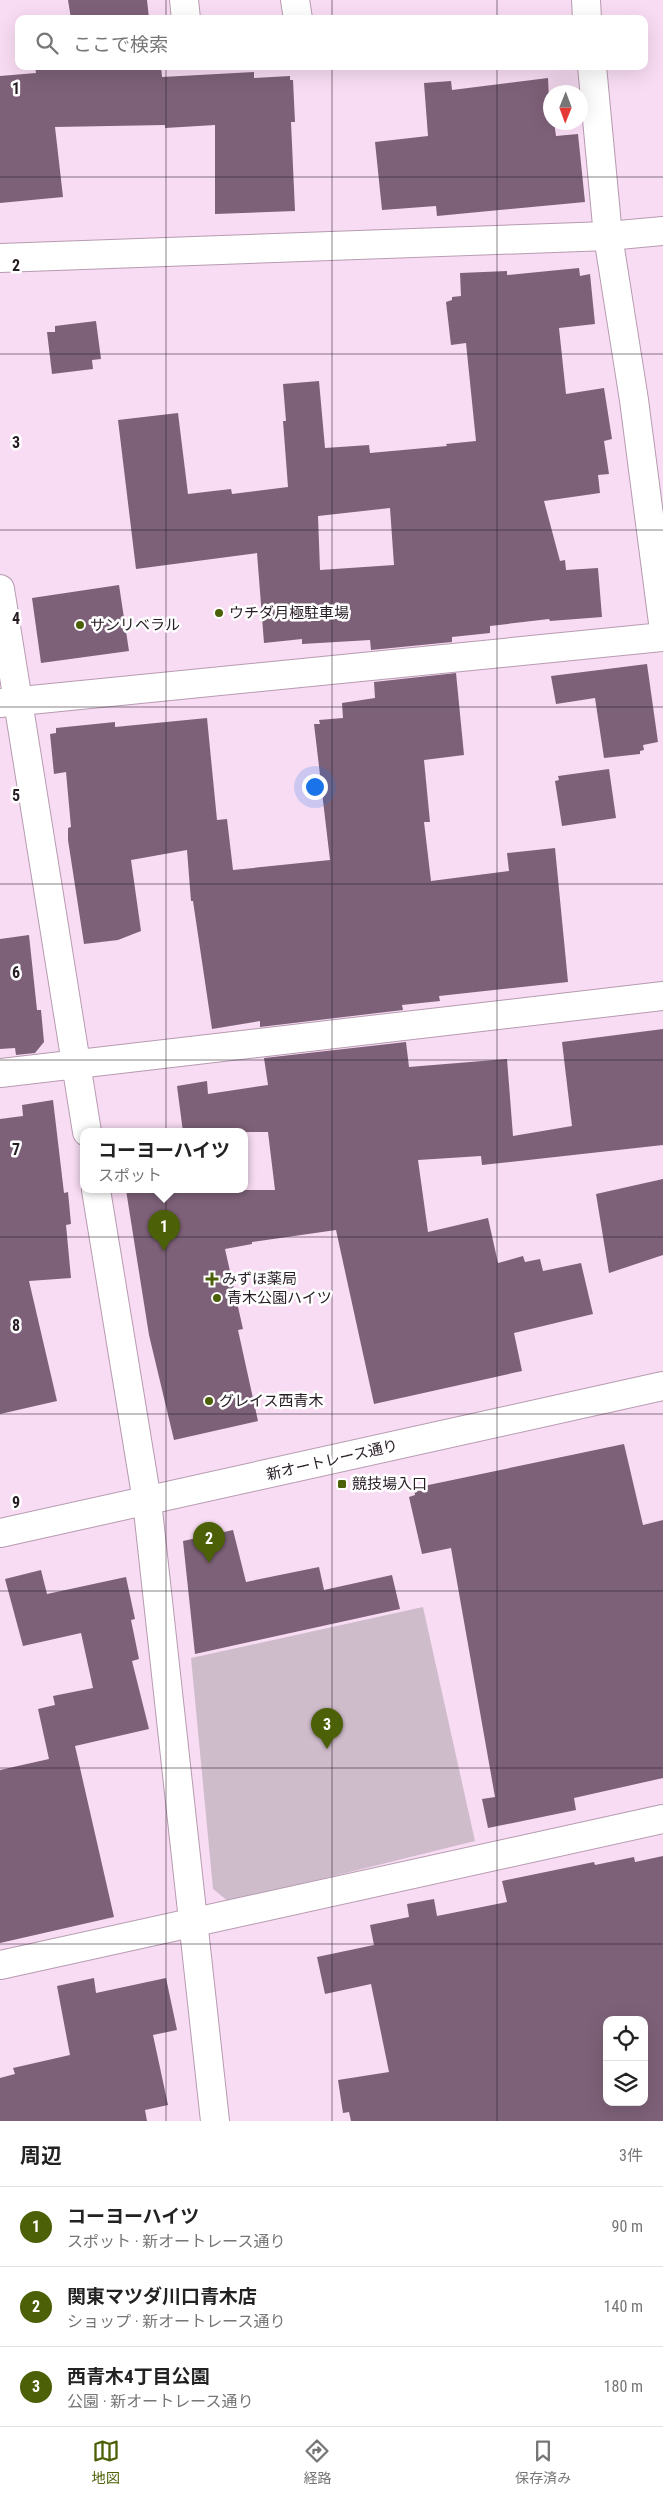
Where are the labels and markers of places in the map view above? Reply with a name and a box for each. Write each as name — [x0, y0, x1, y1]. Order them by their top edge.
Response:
place label: ウチダ月極駐車場 — [229, 604, 349, 622]
marker: ウチダ月極駐車場 — [213, 607, 225, 619]
place label: サンリベラル — [90, 616, 180, 634]
marker: サンリベラル — [74, 619, 86, 631]
pin: 1 — [148, 1210, 180, 1251]
place label: みずほ薬局 — [222, 1270, 297, 1288]
marker: みずほ薬局 — [206, 1273, 218, 1285]
place label: 青木公園ハイツ — [227, 1289, 332, 1307]
marker: 青木公園ハイツ — [211, 1292, 223, 1304]
place label: グレイス西青木 — [219, 1392, 324, 1410]
marker: グレイス西青木 — [203, 1395, 215, 1407]
place label: 競技場入口 — [352, 1475, 427, 1493]
marker: 競技場入口 — [336, 1478, 348, 1490]
pin: 2 — [193, 1522, 225, 1563]
pin: 3 — [311, 1708, 343, 1749]

